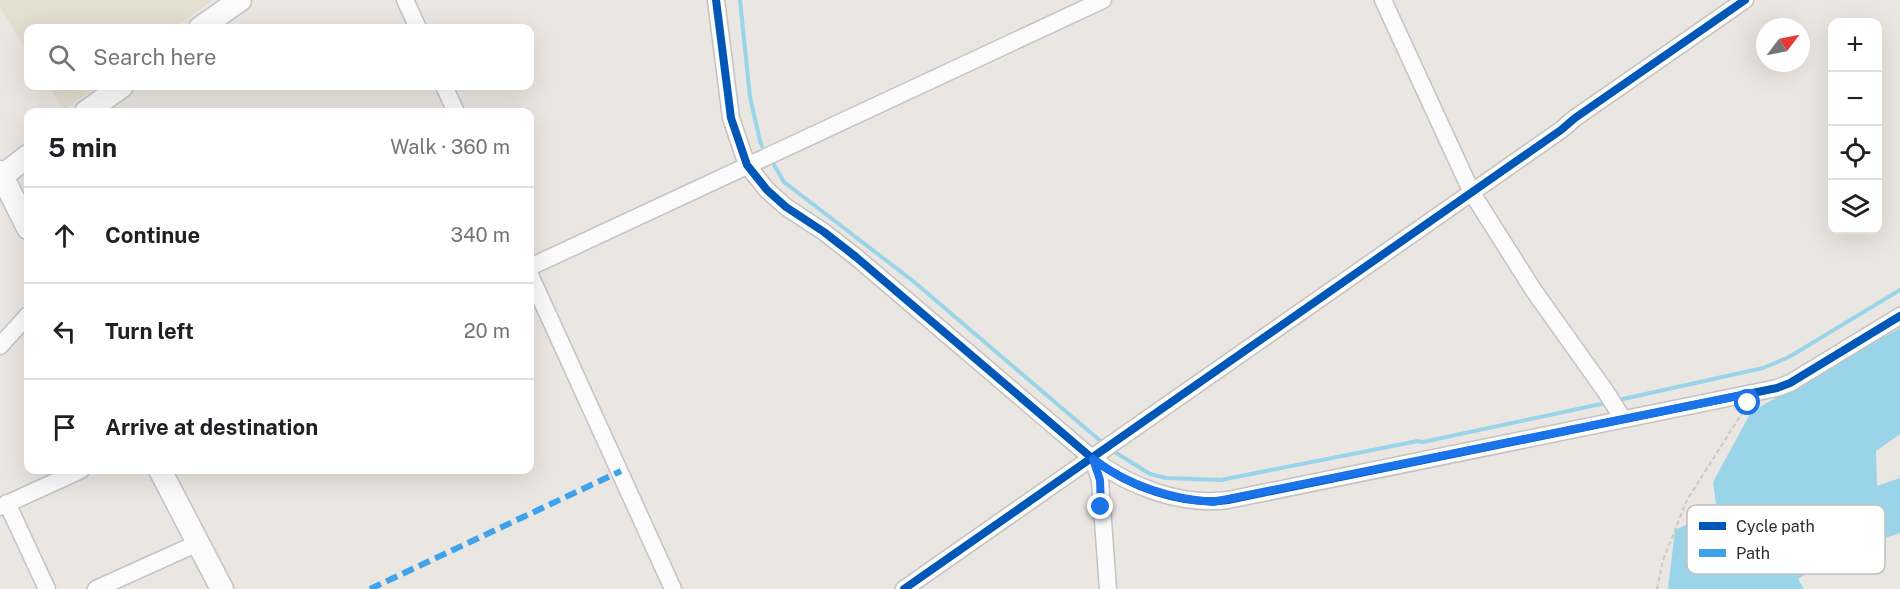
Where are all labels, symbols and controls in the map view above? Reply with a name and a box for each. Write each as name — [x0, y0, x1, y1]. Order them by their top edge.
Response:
north arrow — [1756, 18, 1810, 72]
map controls — [1828, 18, 1882, 234]
button: + — [1828, 18, 1882, 72]
search box — [24, 24, 534, 90]
icon: search — [45, 41, 78, 74]
text: Search here — [93, 44, 217, 70]
button: − — [1828, 72, 1882, 126]
button: locate — [1828, 126, 1882, 180]
text: 5 min — [48, 132, 117, 163]
text: Walk · 360 m — [390, 135, 510, 159]
button: layers — [1828, 180, 1882, 234]
icon: ahead — [48, 219, 81, 252]
text: Continue — [105, 222, 200, 248]
text: 340 m — [450, 223, 510, 247]
icon: left — [48, 315, 81, 348]
text: Turn left — [105, 318, 194, 344]
text: 20 m — [464, 319, 510, 343]
route start — [1734, 389, 1760, 415]
icon: arrive — [48, 411, 81, 444]
text: Arrive at destination — [105, 414, 318, 440]
route end — [1087, 493, 1113, 519]
legend — [1687, 505, 1885, 574]
text: Cycle path — [1736, 517, 1815, 536]
text: Path — [1736, 544, 1770, 563]

